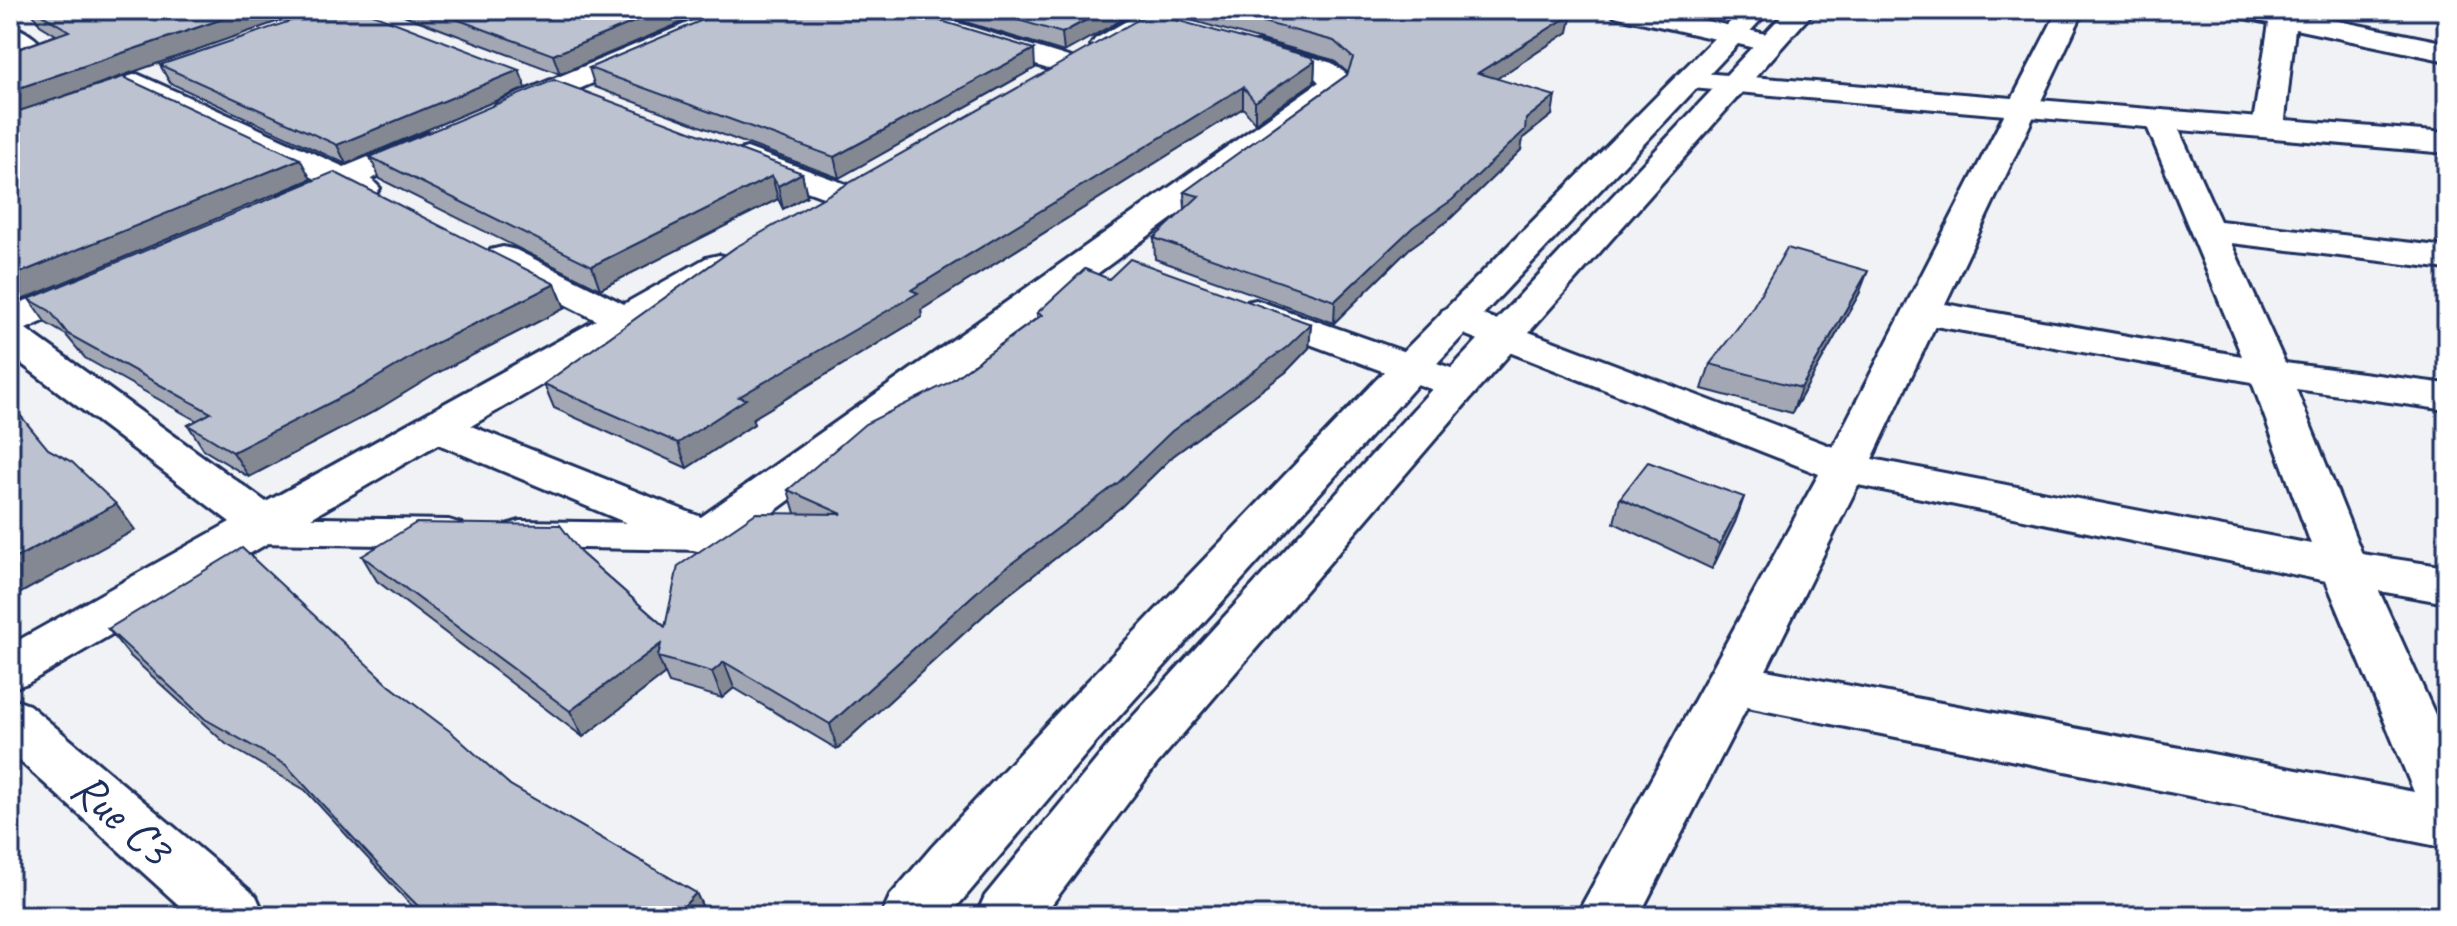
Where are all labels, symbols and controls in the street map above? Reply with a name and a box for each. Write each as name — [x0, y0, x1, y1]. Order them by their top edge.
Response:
street label: Rue C3 — [59, 758, 187, 880]

